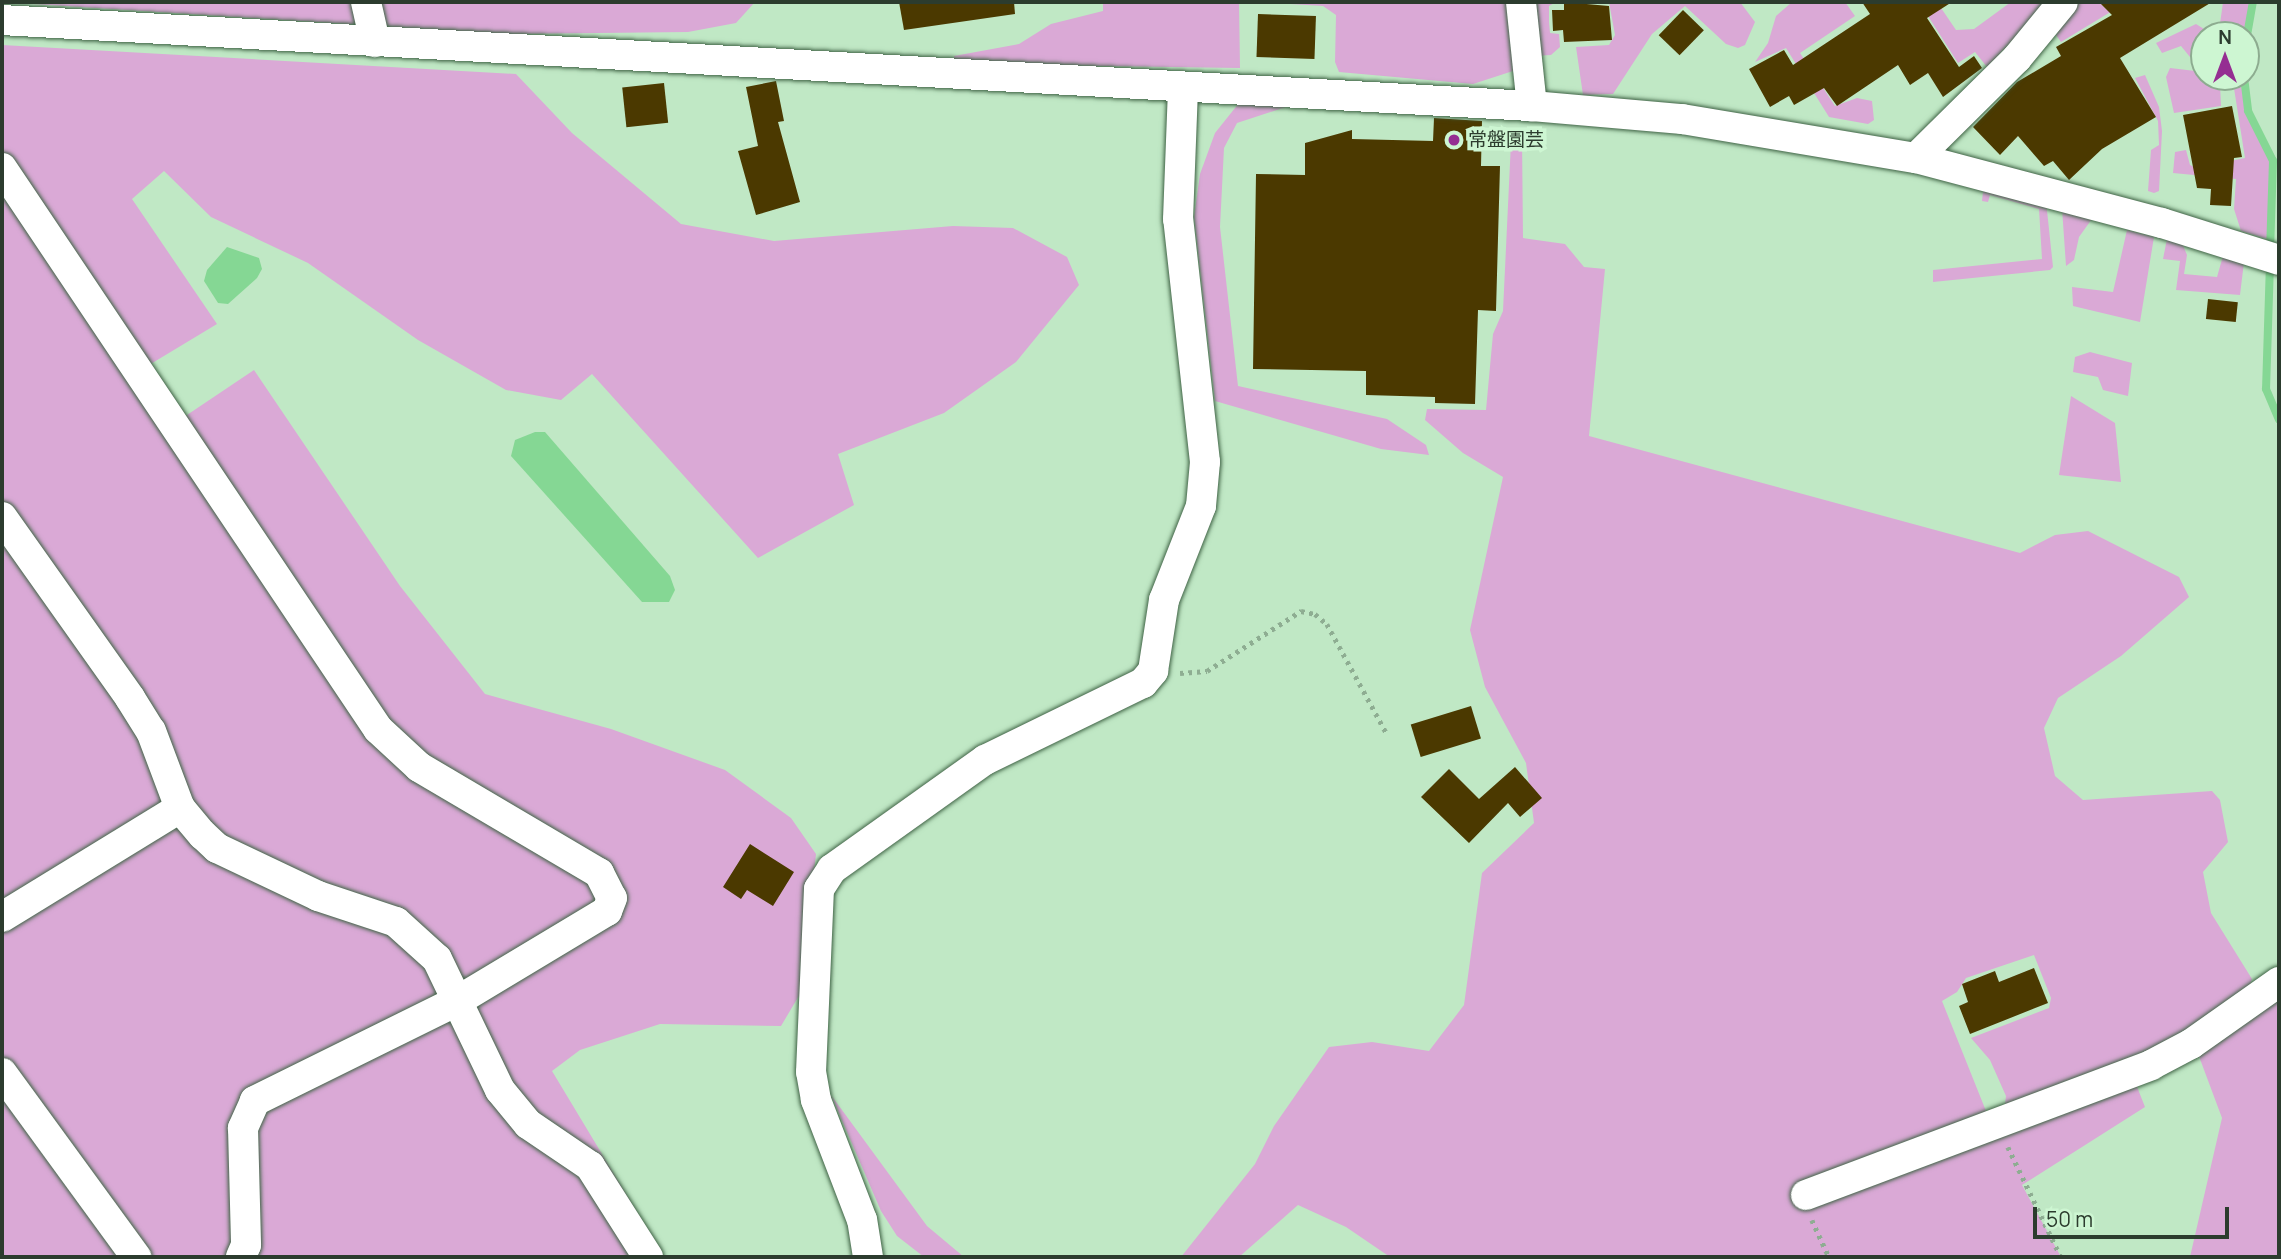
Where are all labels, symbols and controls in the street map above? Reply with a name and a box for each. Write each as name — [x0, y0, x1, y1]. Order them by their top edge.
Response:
north arrow — [2190, 21, 2260, 91]
text: N — [2218, 24, 2232, 50]
place label: 常盤園芸 — [1468, 129, 1544, 151]
marker: 常盤園芸 — [1446, 132, 1462, 148]
scale bar — [2036, 1192, 2232, 1236]
text: 50 m — [2046, 1205, 2093, 1233]

